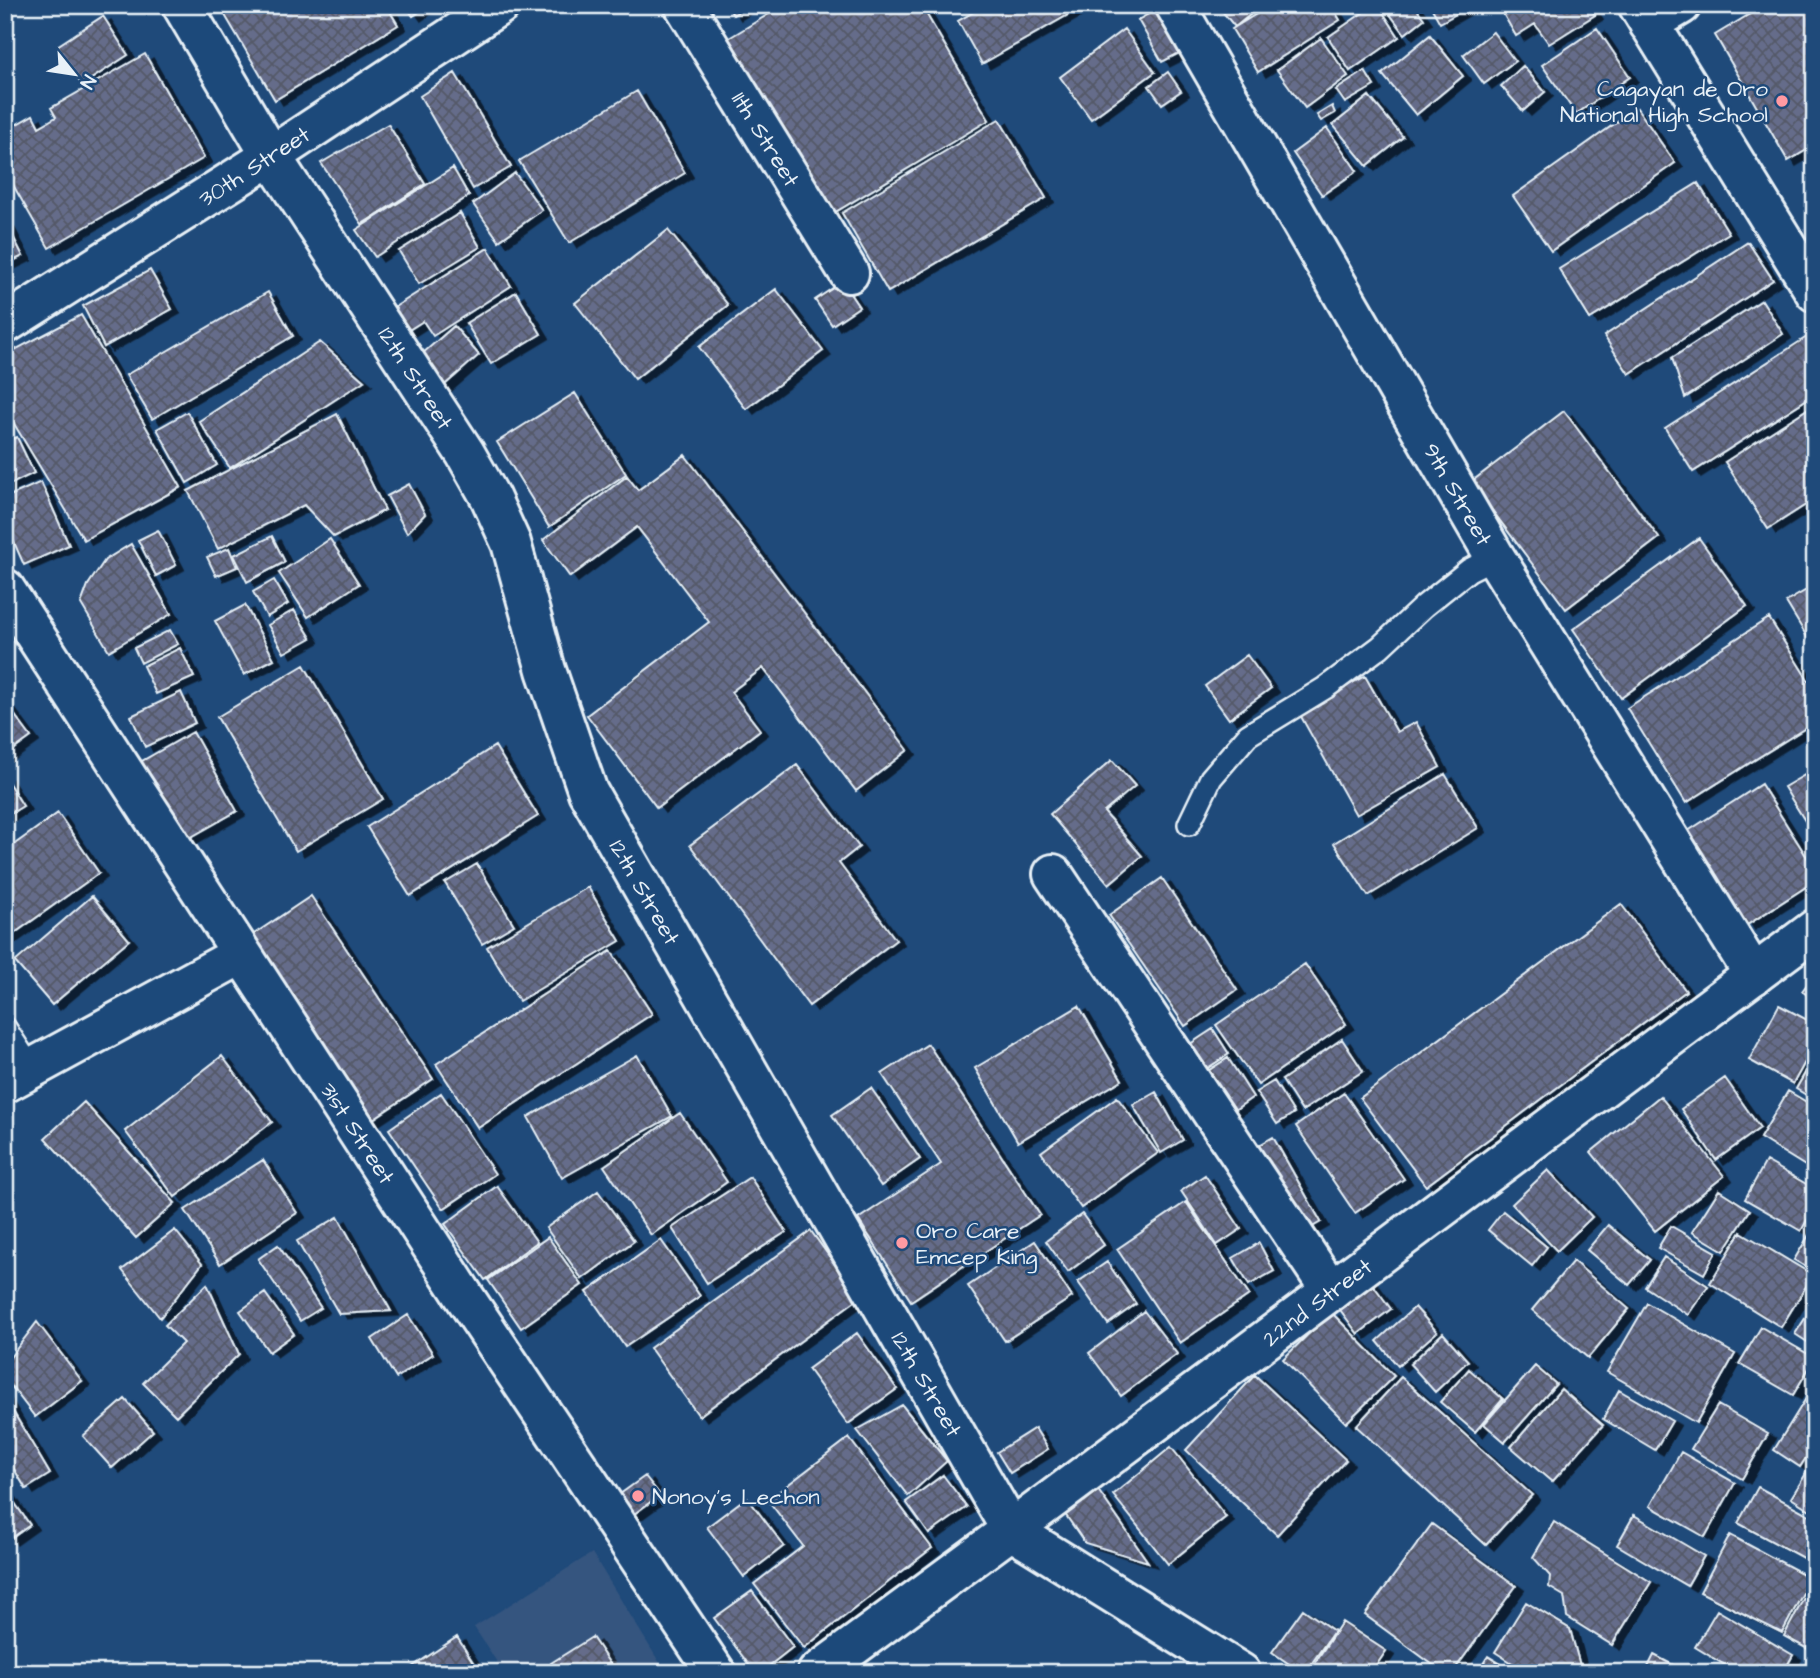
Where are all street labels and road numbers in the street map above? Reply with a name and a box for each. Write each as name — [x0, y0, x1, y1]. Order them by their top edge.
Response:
street label: 11th Street — [723, 86, 807, 194]
street label: 30th Street — [193, 118, 317, 215]
street label: 12th Street — [370, 321, 461, 437]
street label: 9th Street — [1415, 437, 1500, 552]
street label: 12th Street — [601, 834, 688, 952]
street label: 31st Street — [312, 1076, 402, 1191]
street label: 22nd Street — [1256, 1251, 1380, 1355]
street label: 12th Street — [883, 1326, 970, 1444]

